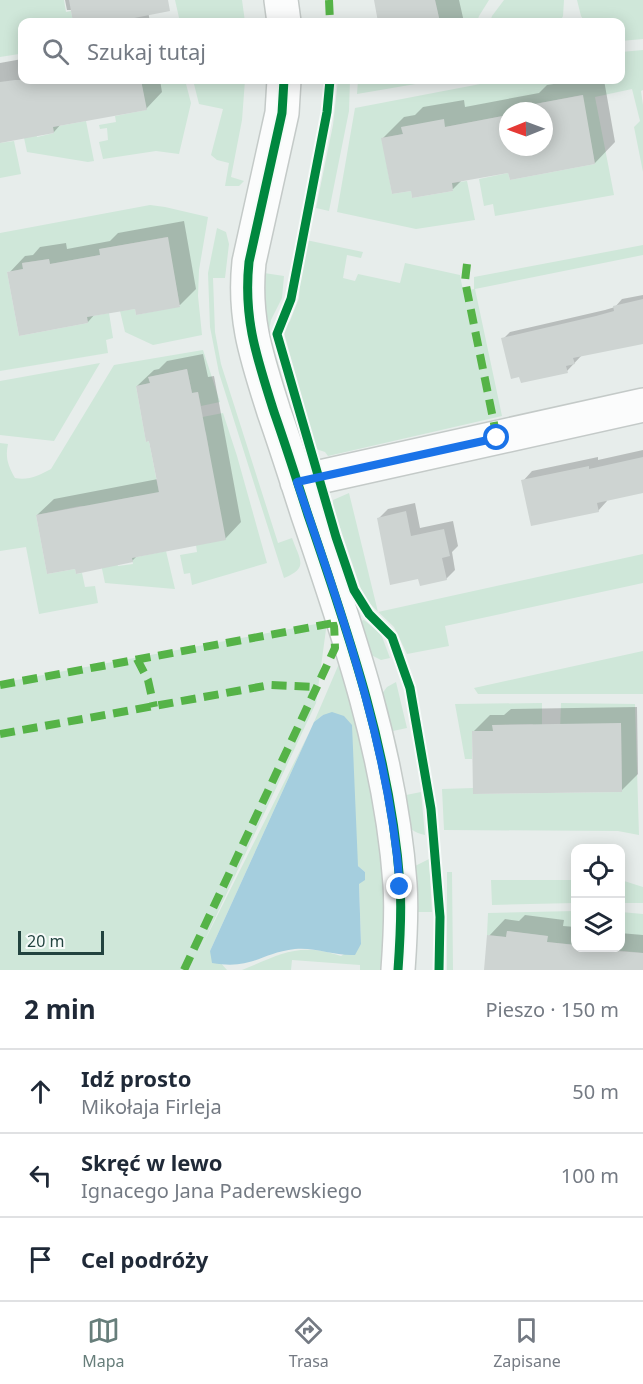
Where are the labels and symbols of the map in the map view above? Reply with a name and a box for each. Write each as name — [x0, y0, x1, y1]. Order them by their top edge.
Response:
north arrow — [499, 102, 553, 156]
route start — [483, 424, 509, 450]
route end — [386, 873, 412, 899]
scale bar — [18, 928, 104, 956]

